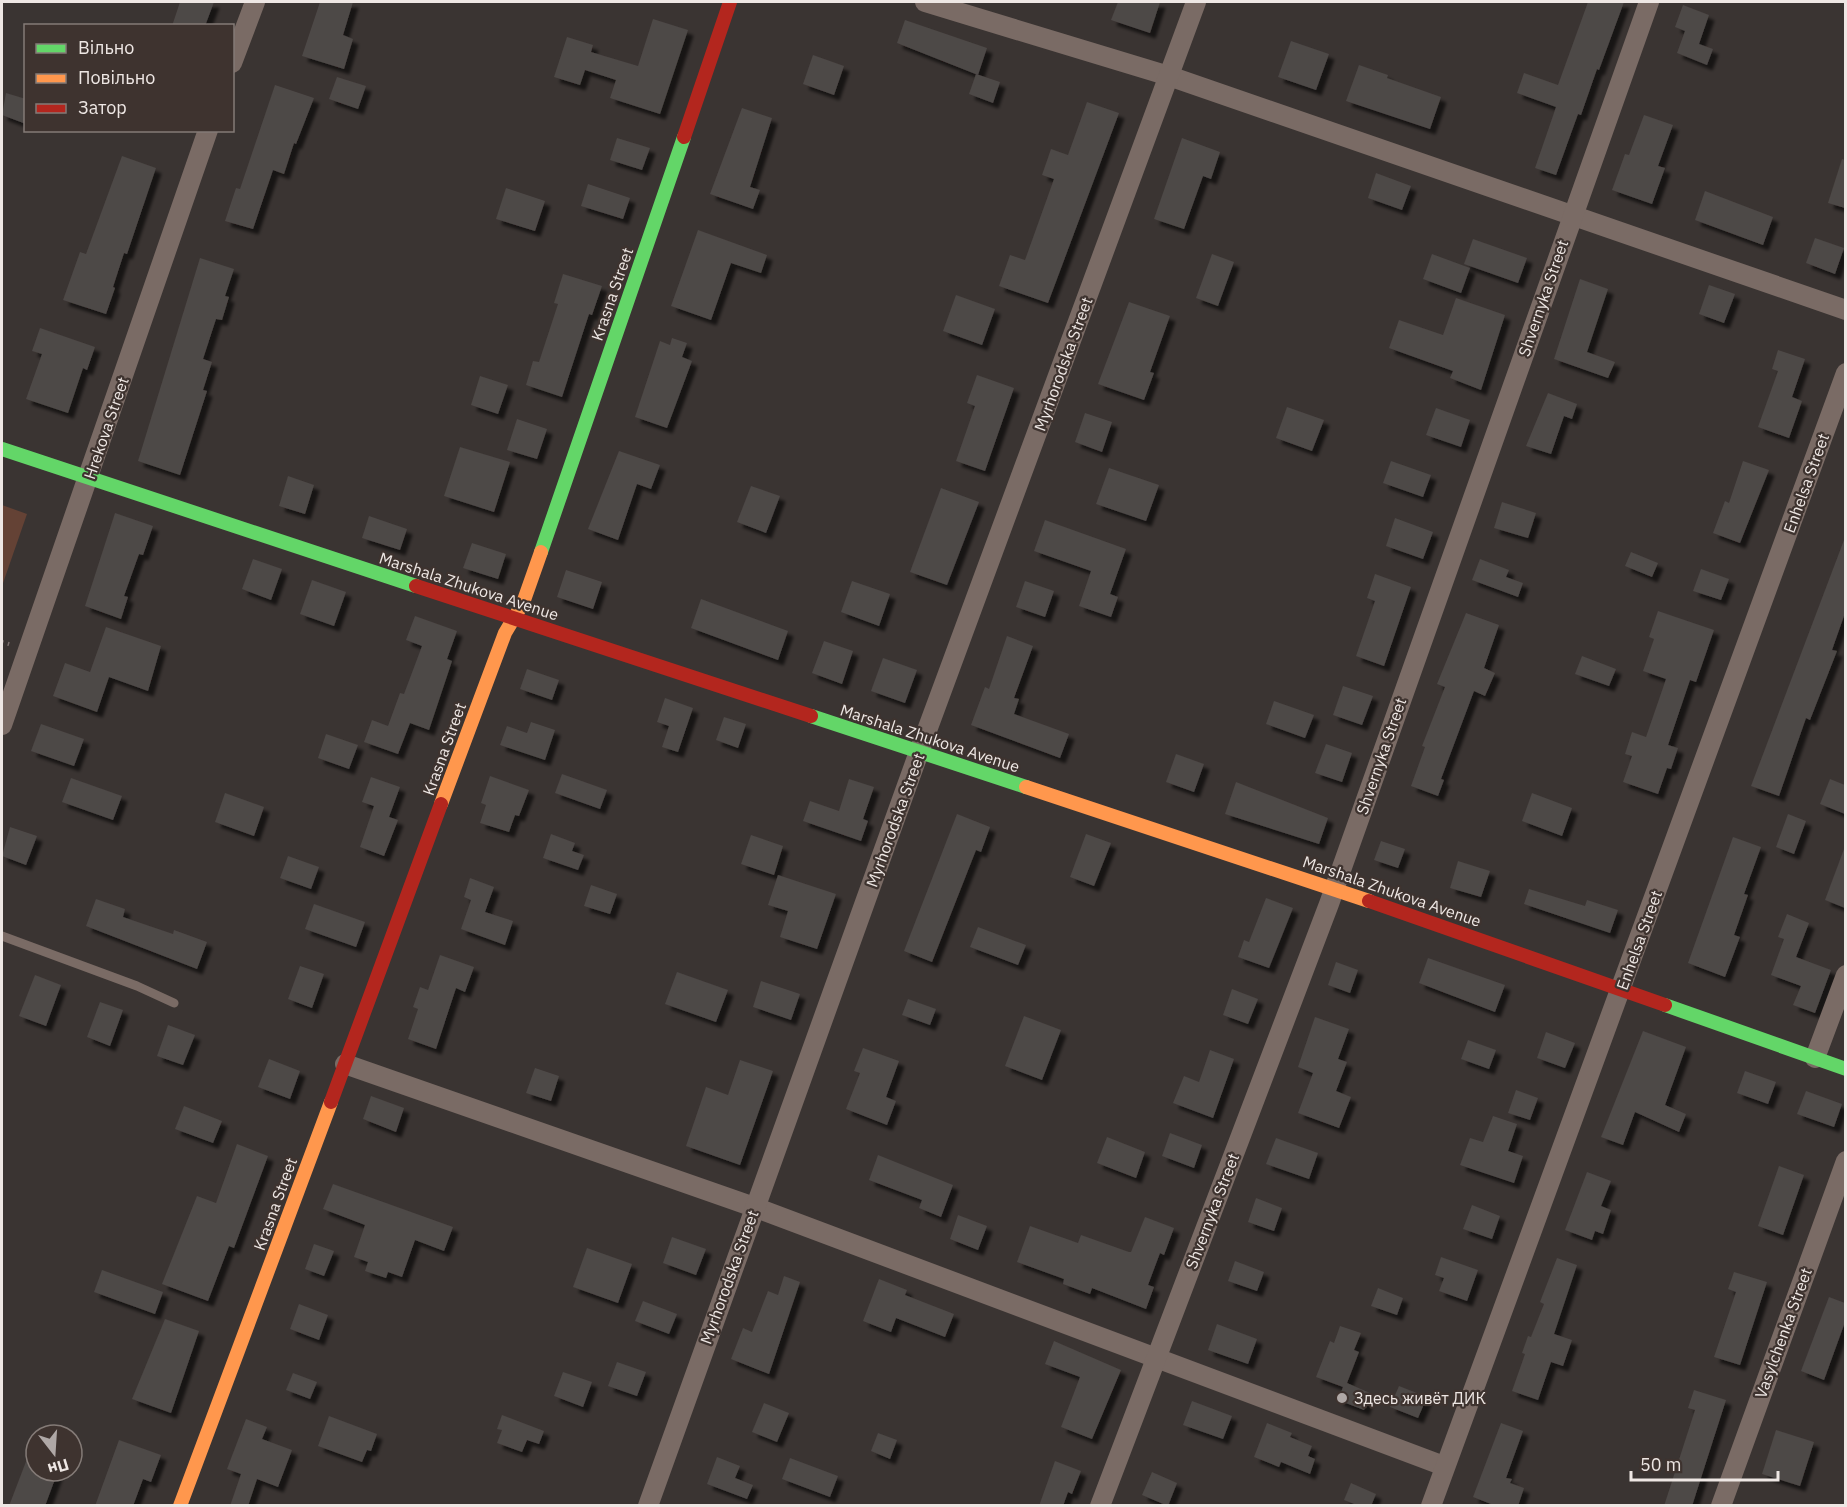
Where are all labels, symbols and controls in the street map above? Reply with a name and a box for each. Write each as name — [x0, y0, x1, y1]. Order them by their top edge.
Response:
legend — [24, 24, 234, 132]
text: Вільно — [78, 36, 134, 59]
text: Повільно — [78, 66, 155, 89]
text: Затор — [78, 96, 127, 119]
street label: Shvernyka Street — [1514, 237, 1572, 359]
street label: Krasna Street — [587, 245, 637, 343]
street label: Myrhorodska Street — [1029, 294, 1097, 434]
street label: Hrekova Street — [79, 374, 133, 482]
street label: Enhelsa Street — [1779, 430, 1833, 536]
street label: Marshala Zhukova Avenue — [377, 548, 561, 625]
street label: Shvernyka Street — [1352, 695, 1410, 817]
street label: Krasna Street — [418, 700, 470, 798]
street label: Marshala Zhukova Avenue — [838, 700, 1022, 777]
street label: Myrhorodska Street — [861, 750, 929, 890]
street label: Marshala Zhukova Avenue — [1300, 851, 1484, 931]
street label: Enhelsa Street — [1612, 887, 1666, 993]
street label: Shvernyka Street — [1181, 1150, 1243, 1272]
street label: Krasna Street — [249, 1155, 301, 1253]
street label: Myrhorodska Street — [695, 1207, 763, 1347]
street label: Vasylchenka Street — [1750, 1265, 1816, 1401]
place label: Здесь живёт ДИК — [1354, 1388, 1486, 1408]
marker: Здесь живёт ДИК — [1335, 1391, 1349, 1405]
north arrow — [24, 1423, 84, 1483]
scale bar — [1631, 1444, 1778, 1482]
text: 50 m — [1640, 1453, 1682, 1476]
text: Пн — [45, 1455, 71, 1480]

